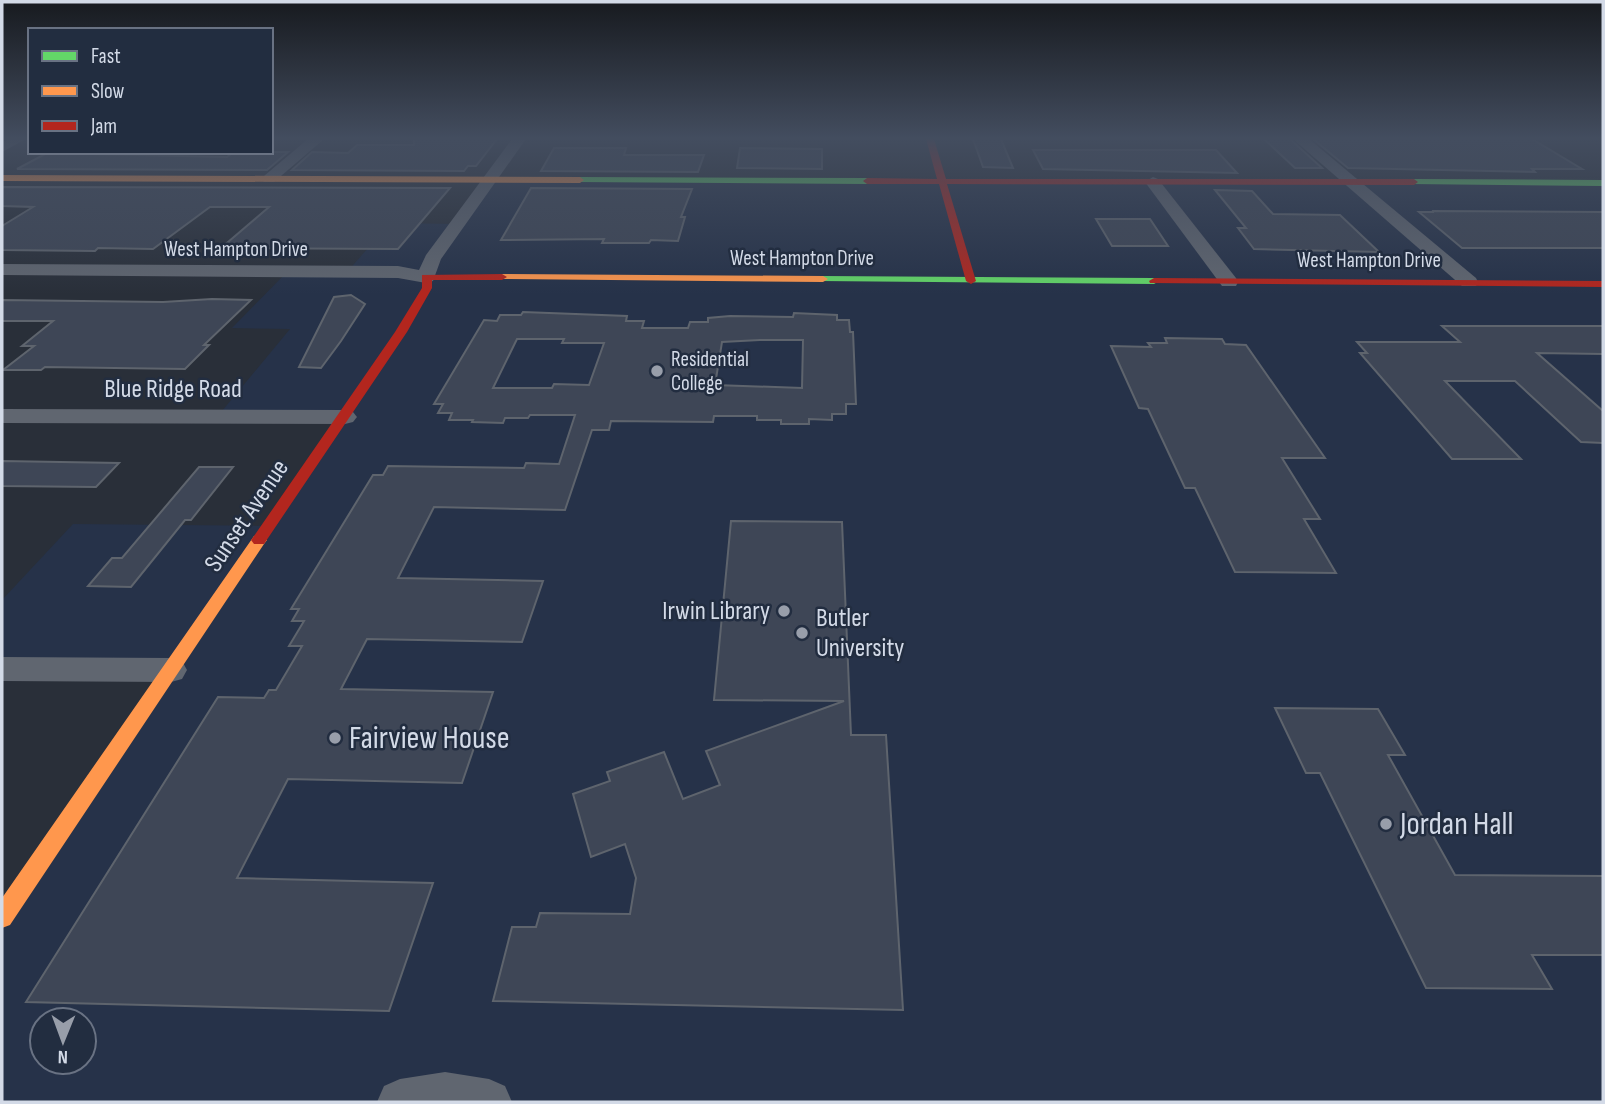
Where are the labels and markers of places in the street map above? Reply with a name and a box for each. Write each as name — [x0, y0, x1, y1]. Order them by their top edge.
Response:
place label: Residential College — [671, 347, 749, 396]
marker: Residential College — [649, 363, 665, 379]
place label: Irwin Library — [662, 596, 770, 627]
marker: Irwin Library — [776, 603, 792, 619]
place label: Butler University — [816, 603, 904, 664]
marker: Butler University — [794, 625, 810, 641]
place label: Fairview House — [349, 719, 510, 758]
marker: Fairview House — [327, 730, 343, 746]
place label: Jordan Hall — [1399, 805, 1513, 844]
marker: Jordan Hall — [1378, 816, 1394, 832]

